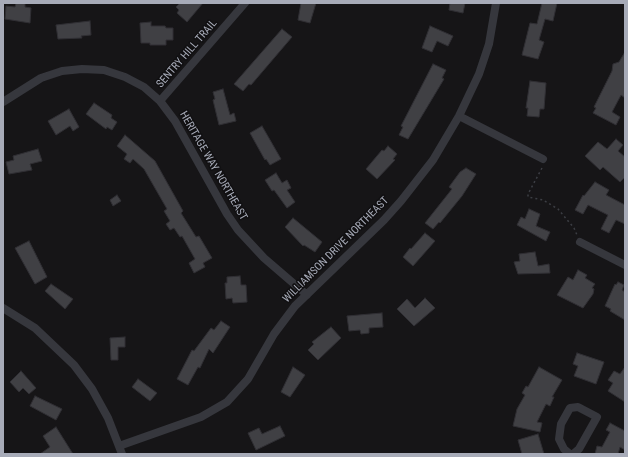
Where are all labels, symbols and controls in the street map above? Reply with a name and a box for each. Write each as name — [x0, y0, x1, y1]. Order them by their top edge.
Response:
street label: SENTRY HILL TRAIL — [154, 17, 220, 91]
street label: HERITAGE WAY NORTHEAST — [176, 109, 250, 223]
street label: WILLIAMSON DRIVE NORTHEAST — [280, 194, 392, 306]

